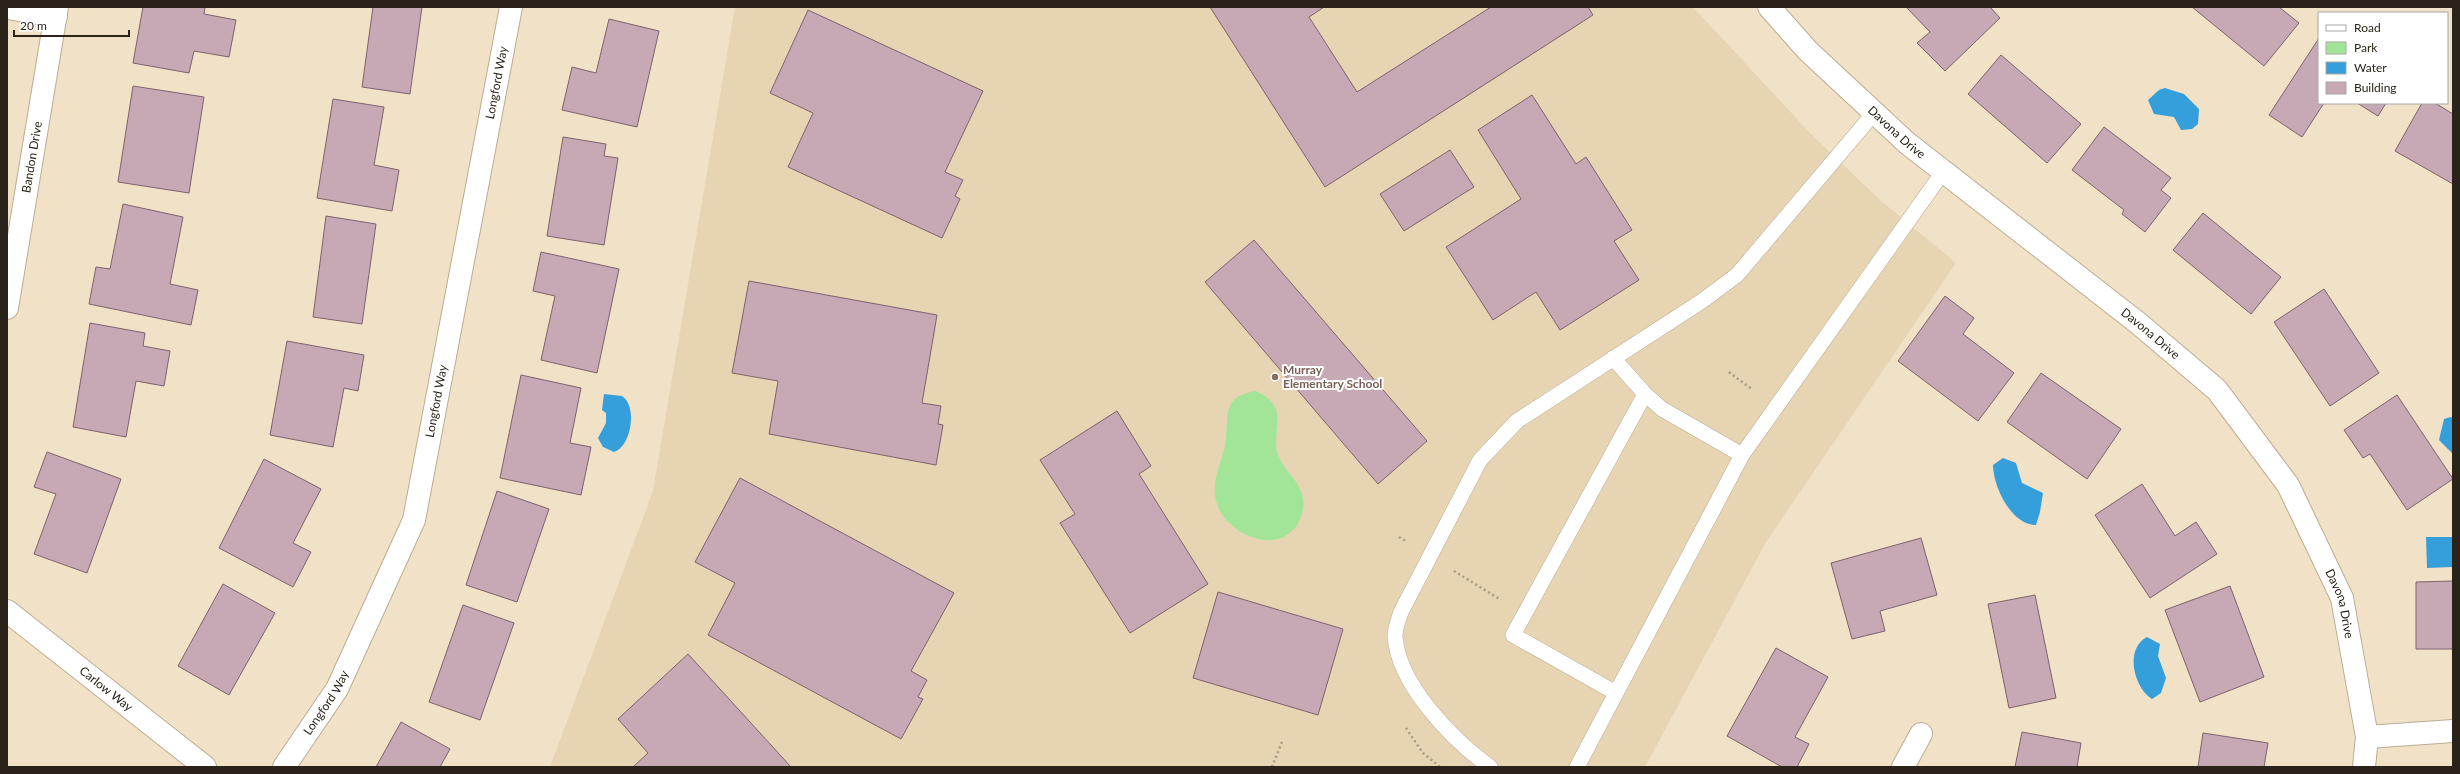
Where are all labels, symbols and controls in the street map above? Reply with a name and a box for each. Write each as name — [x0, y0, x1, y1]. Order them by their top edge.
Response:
scale bar — [14, 12, 129, 38]
legend — [2318, 12, 2448, 104]
text: 20 m — [20, 18, 47, 33]
text: Road — [2354, 20, 2381, 35]
text: Park — [2354, 40, 2378, 55]
street label: Longford Way — [482, 44, 511, 120]
text: Water — [2354, 60, 2387, 75]
text: Building — [2354, 80, 2397, 95]
street label: Davona Drive — [1865, 102, 1929, 161]
street label: Bandon Drive — [18, 120, 45, 194]
street label: Davona Drive — [2118, 304, 2183, 362]
place label: Murray Elementary School — [1283, 362, 1382, 391]
street label: Longford Way — [422, 363, 450, 439]
marker: Murray Elementary School — [1270, 372, 1280, 382]
street label: Davona Drive — [2322, 566, 2357, 639]
street label: Carlow Way — [77, 663, 137, 715]
street label: Longford Way — [300, 667, 352, 738]

